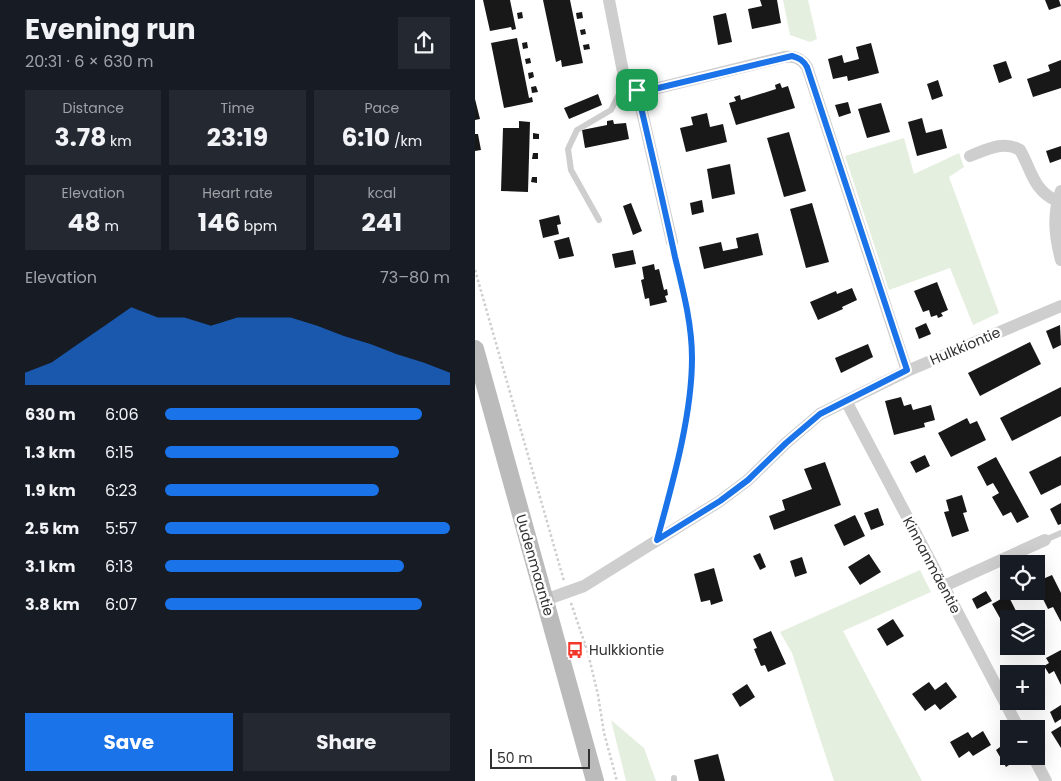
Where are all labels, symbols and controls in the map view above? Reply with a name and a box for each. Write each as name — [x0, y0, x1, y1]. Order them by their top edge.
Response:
text: Evening run — [25, 10, 196, 49]
button: share — [398, 17, 450, 69]
text: 20:31 · 6 × 630 m — [25, 50, 154, 73]
pin — [616, 69, 658, 111]
icon: arrive — [623, 76, 651, 104]
text: Distance — [62, 98, 124, 118]
text: Time — [220, 98, 255, 118]
text: Pace — [364, 98, 399, 118]
text: 3.78 — [55, 120, 106, 155]
text: 23:19 — [207, 120, 268, 155]
text: 6:10 — [341, 120, 390, 155]
text: km — [106, 131, 132, 151]
text: /km — [390, 131, 422, 151]
text: Elevation — [62, 183, 125, 203]
text: Heart rate — [202, 183, 273, 203]
text: kcal — [368, 183, 396, 203]
text: 48 — [68, 205, 101, 240]
text: 146 — [198, 205, 240, 240]
text: 241 — [362, 205, 402, 240]
text: m — [101, 216, 119, 236]
text: bpm — [240, 216, 277, 236]
text: Elevation — [25, 266, 97, 289]
text: 73–80 m — [380, 266, 450, 289]
street label: Hulkkiontie — [927, 322, 1004, 370]
text: 630 m — [25, 403, 76, 426]
text: 6:06 — [105, 403, 139, 426]
text: 1.3 km — [25, 441, 75, 464]
text: 6:15 — [105, 441, 134, 464]
text: 1.9 km — [25, 479, 76, 502]
text: 6:23 — [105, 479, 137, 502]
street label: Uudenmaantie — [511, 512, 559, 619]
street label: Kinnanmäentie — [898, 513, 966, 617]
text: 2.5 km — [25, 517, 79, 540]
text: 5:57 — [105, 517, 137, 540]
text: 3.1 km — [25, 555, 75, 578]
text: 6:13 — [105, 555, 133, 578]
map controls — [1000, 555, 1045, 765]
button: locate — [1000, 555, 1045, 600]
text: 3.8 km — [25, 593, 80, 616]
text: 6:07 — [105, 593, 137, 616]
button: layers — [1000, 610, 1045, 655]
bus stop icon: Hulkkiontie — [565, 640, 585, 660]
place label: Hulkkiontie — [589, 640, 664, 660]
button: + — [1000, 665, 1045, 710]
button: Save — [25, 713, 233, 771]
button: Share — [243, 713, 450, 771]
button: − — [1000, 720, 1045, 765]
scale bar — [490, 746, 590, 769]
text: 50 m — [497, 748, 533, 768]

